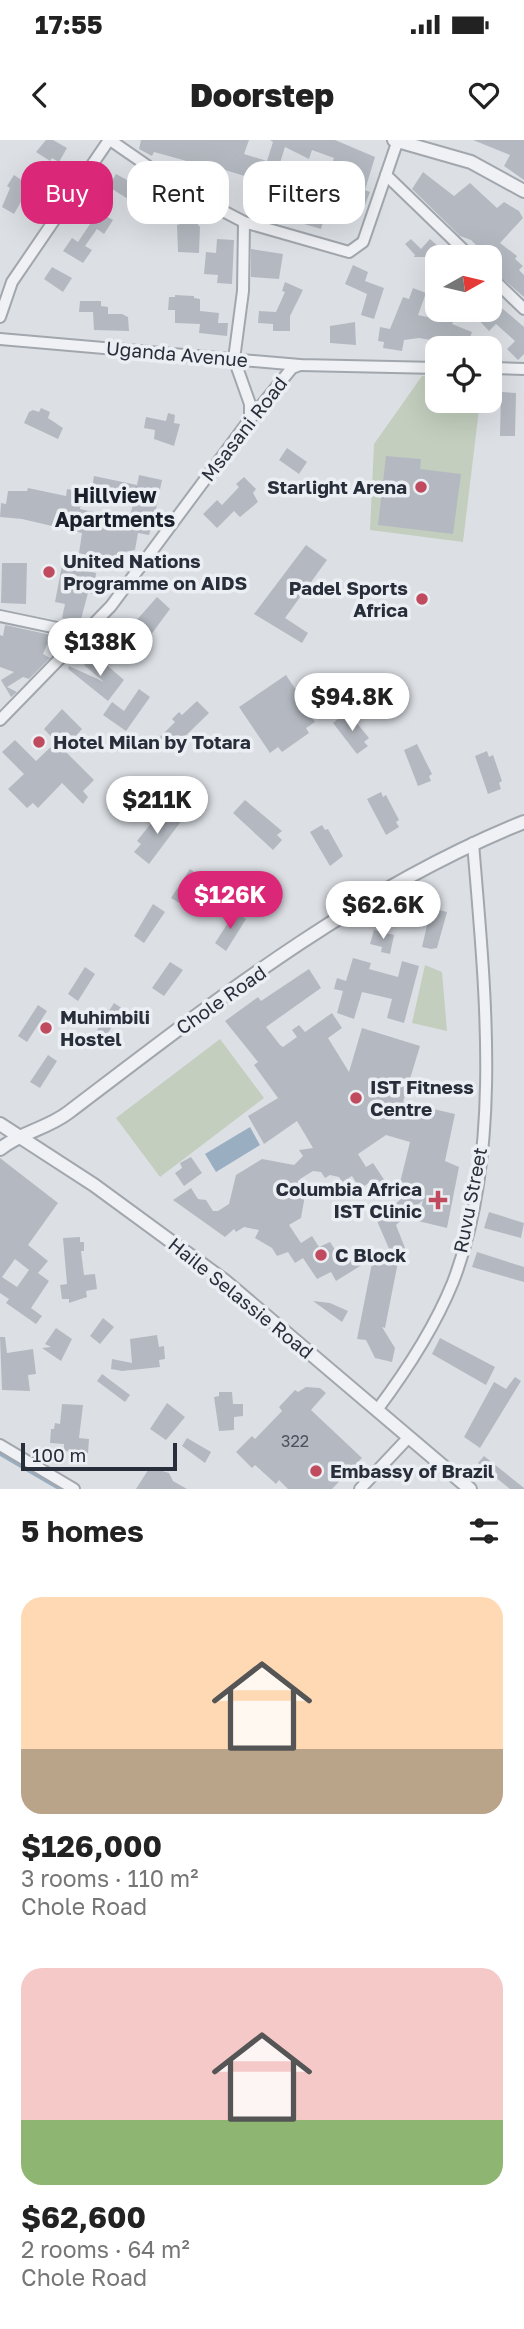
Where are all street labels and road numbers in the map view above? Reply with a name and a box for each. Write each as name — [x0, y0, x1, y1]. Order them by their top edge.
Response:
street label: Uganda Avenue — [105, 336, 249, 371]
street label: Msasani Road — [196, 372, 291, 485]
street label: Chole Road — [171, 960, 270, 1039]
street label: Ruvu Street — [448, 1145, 491, 1255]
street label: Haile Selassie Road — [164, 1232, 318, 1363]

